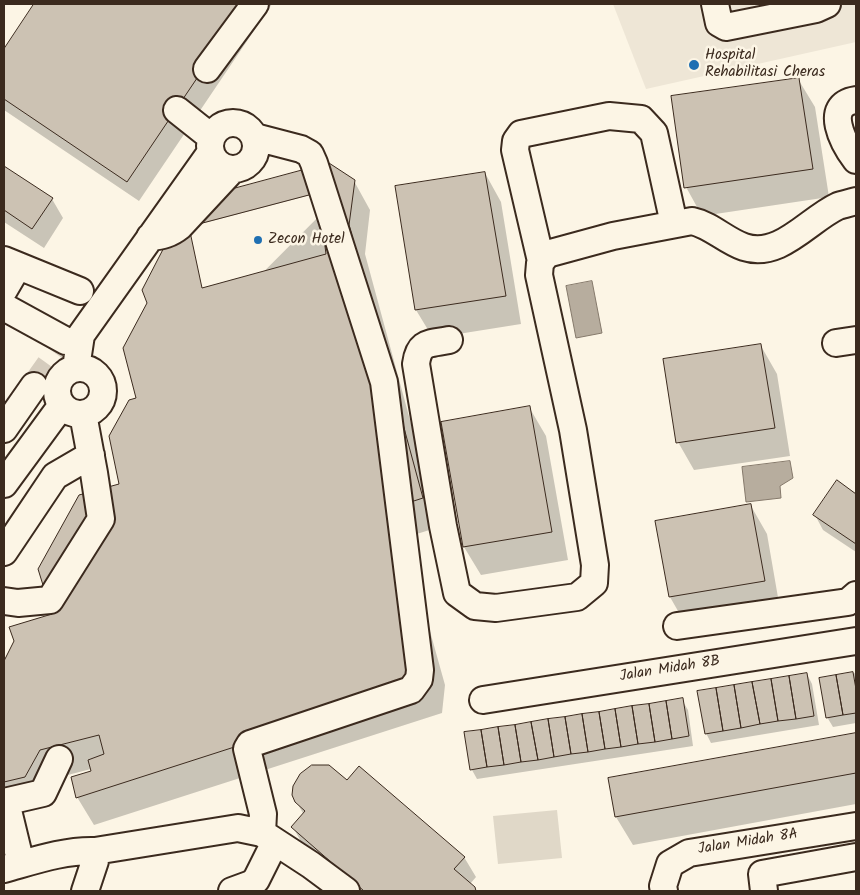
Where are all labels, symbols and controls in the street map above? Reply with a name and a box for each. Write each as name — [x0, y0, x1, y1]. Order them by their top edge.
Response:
place label: Hospital Rehabilitasi Cheras — [705, 47, 825, 82]
marker: Hospital Rehabilitasi Cheras — [687, 58, 701, 72]
place label: Zecon Hotel — [268, 231, 345, 249]
marker: Zecon Hotel — [252, 234, 264, 246]
street label: Jalan Midah 8B — [619, 653, 721, 687]
street label: Jalan Midah 8A — [697, 826, 799, 860]

